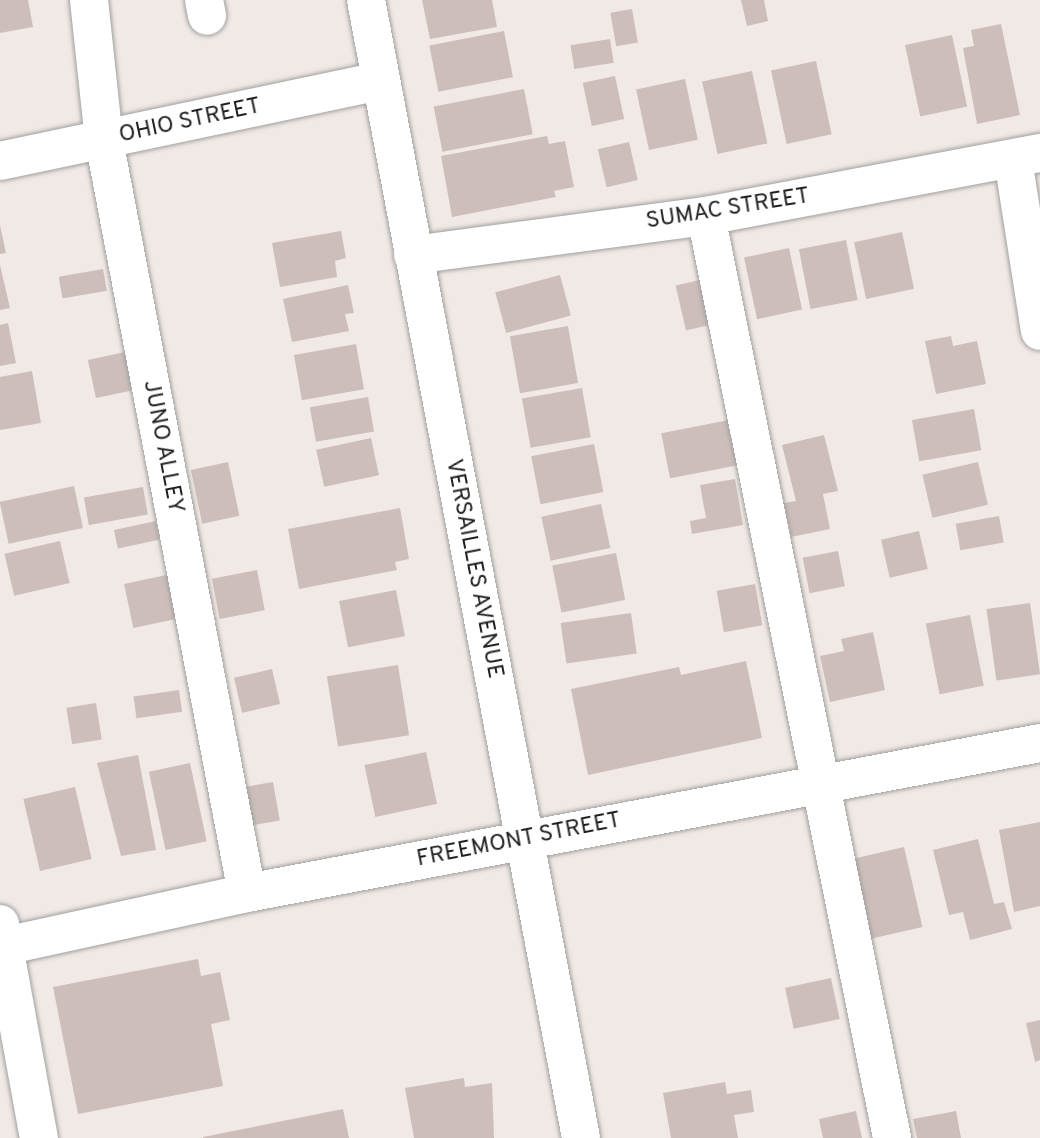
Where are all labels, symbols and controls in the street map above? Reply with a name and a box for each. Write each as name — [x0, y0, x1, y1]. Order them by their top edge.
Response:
street label: OHIO STREET — [117, 94, 263, 150]
street label: SUMAC STREET — [644, 183, 812, 237]
street label: JUNO ALLEY — [135, 378, 189, 516]
street label: VERSAILLES AVENUE — [438, 457, 508, 681]
street label: FREEMONT STREET — [414, 808, 624, 874]

